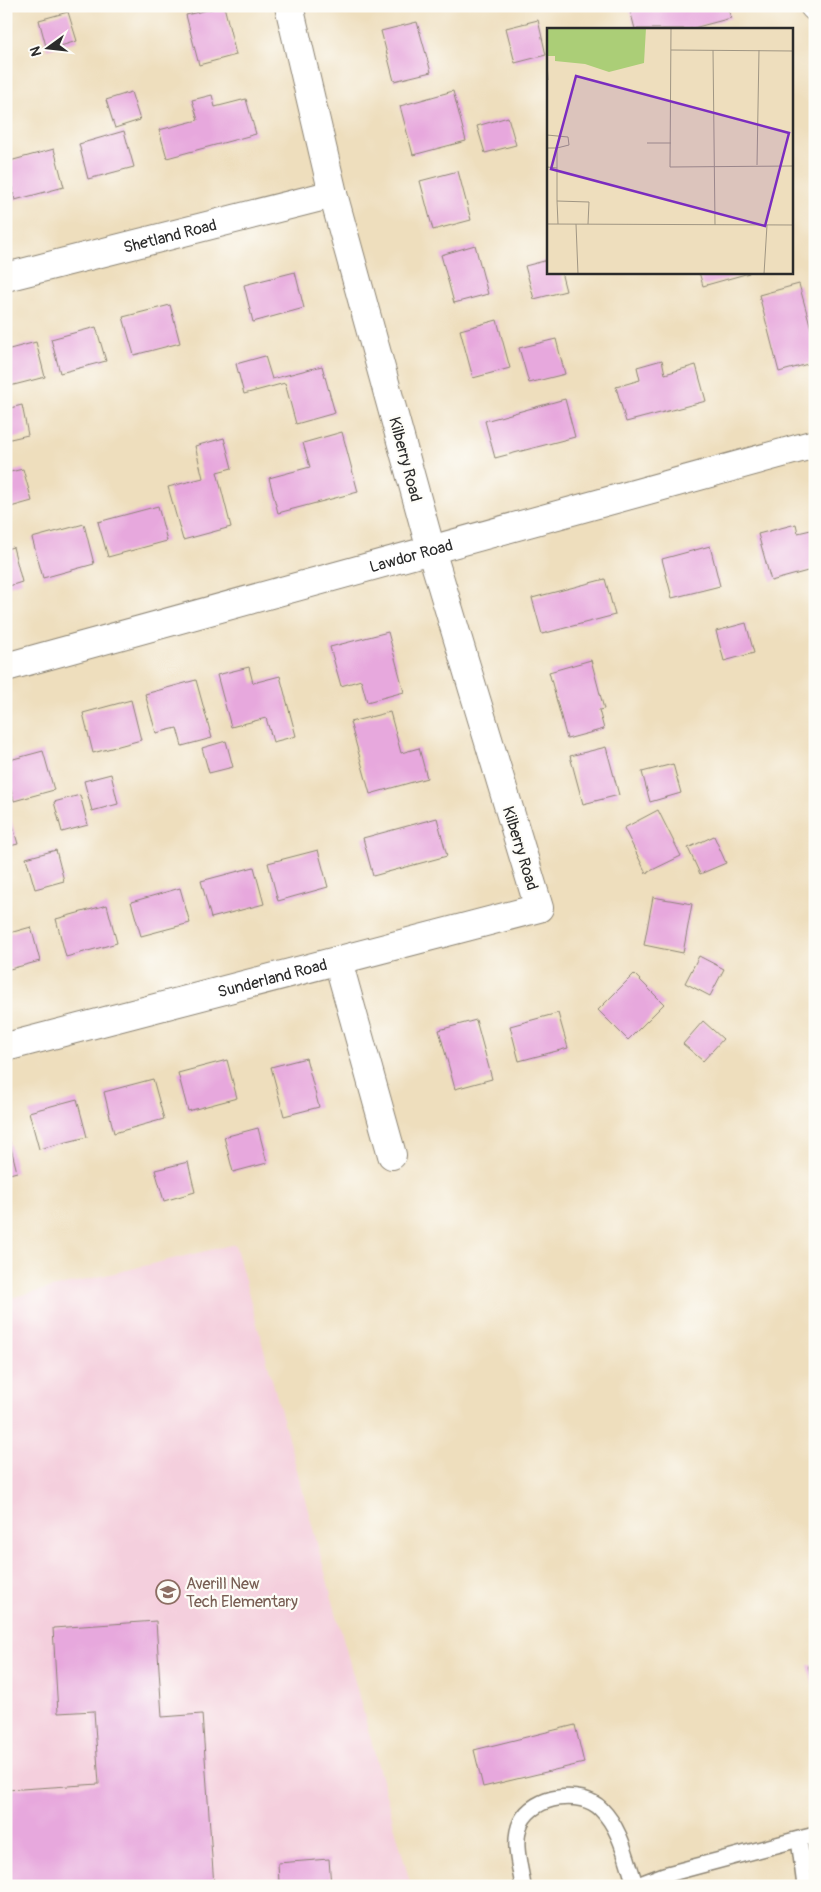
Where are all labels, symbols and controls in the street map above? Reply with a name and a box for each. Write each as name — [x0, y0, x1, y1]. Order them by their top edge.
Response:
north arrow — [22, 22, 72, 72]
inset map — [547, 28, 794, 274]
text: N — [26, 44, 45, 58]
street label: Shetland Road — [121, 215, 219, 258]
street label: Kilberry Road — [384, 415, 426, 504]
street label: Lawdor Road — [367, 535, 455, 577]
street label: Kilberry Road — [498, 804, 542, 893]
street label: Sunderland Road — [215, 955, 329, 1002]
place label: Averill New Tech Elementary — [186, 1574, 298, 1612]
school or university icon: Averill New Tech Elementary — [155, 1579, 181, 1605]

